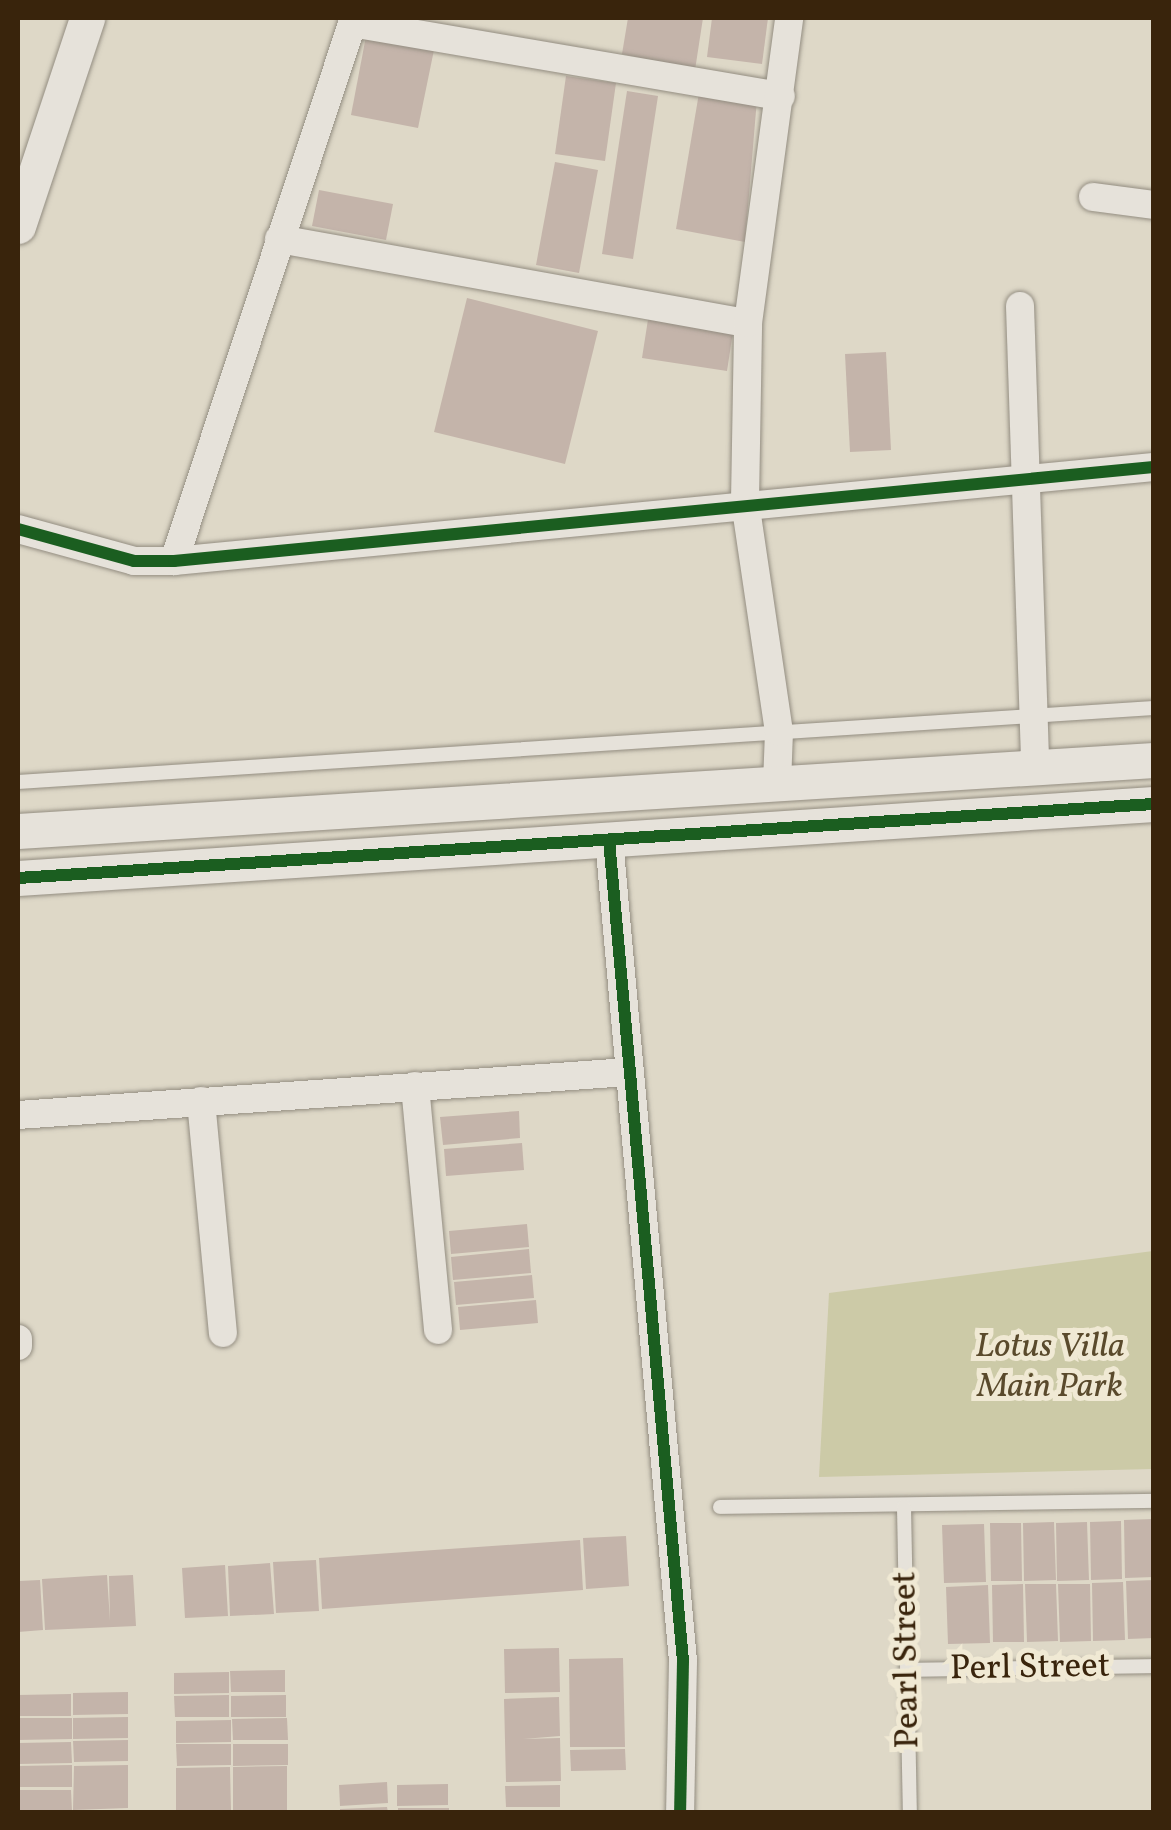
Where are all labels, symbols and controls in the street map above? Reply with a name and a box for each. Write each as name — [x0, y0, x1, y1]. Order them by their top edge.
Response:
park label: Lotus Villa Main Park — [975, 1326, 1125, 1408]
street label: Pearl Street — [884, 1571, 930, 1749]
street label: Perl Street — [950, 1646, 1110, 1690]

